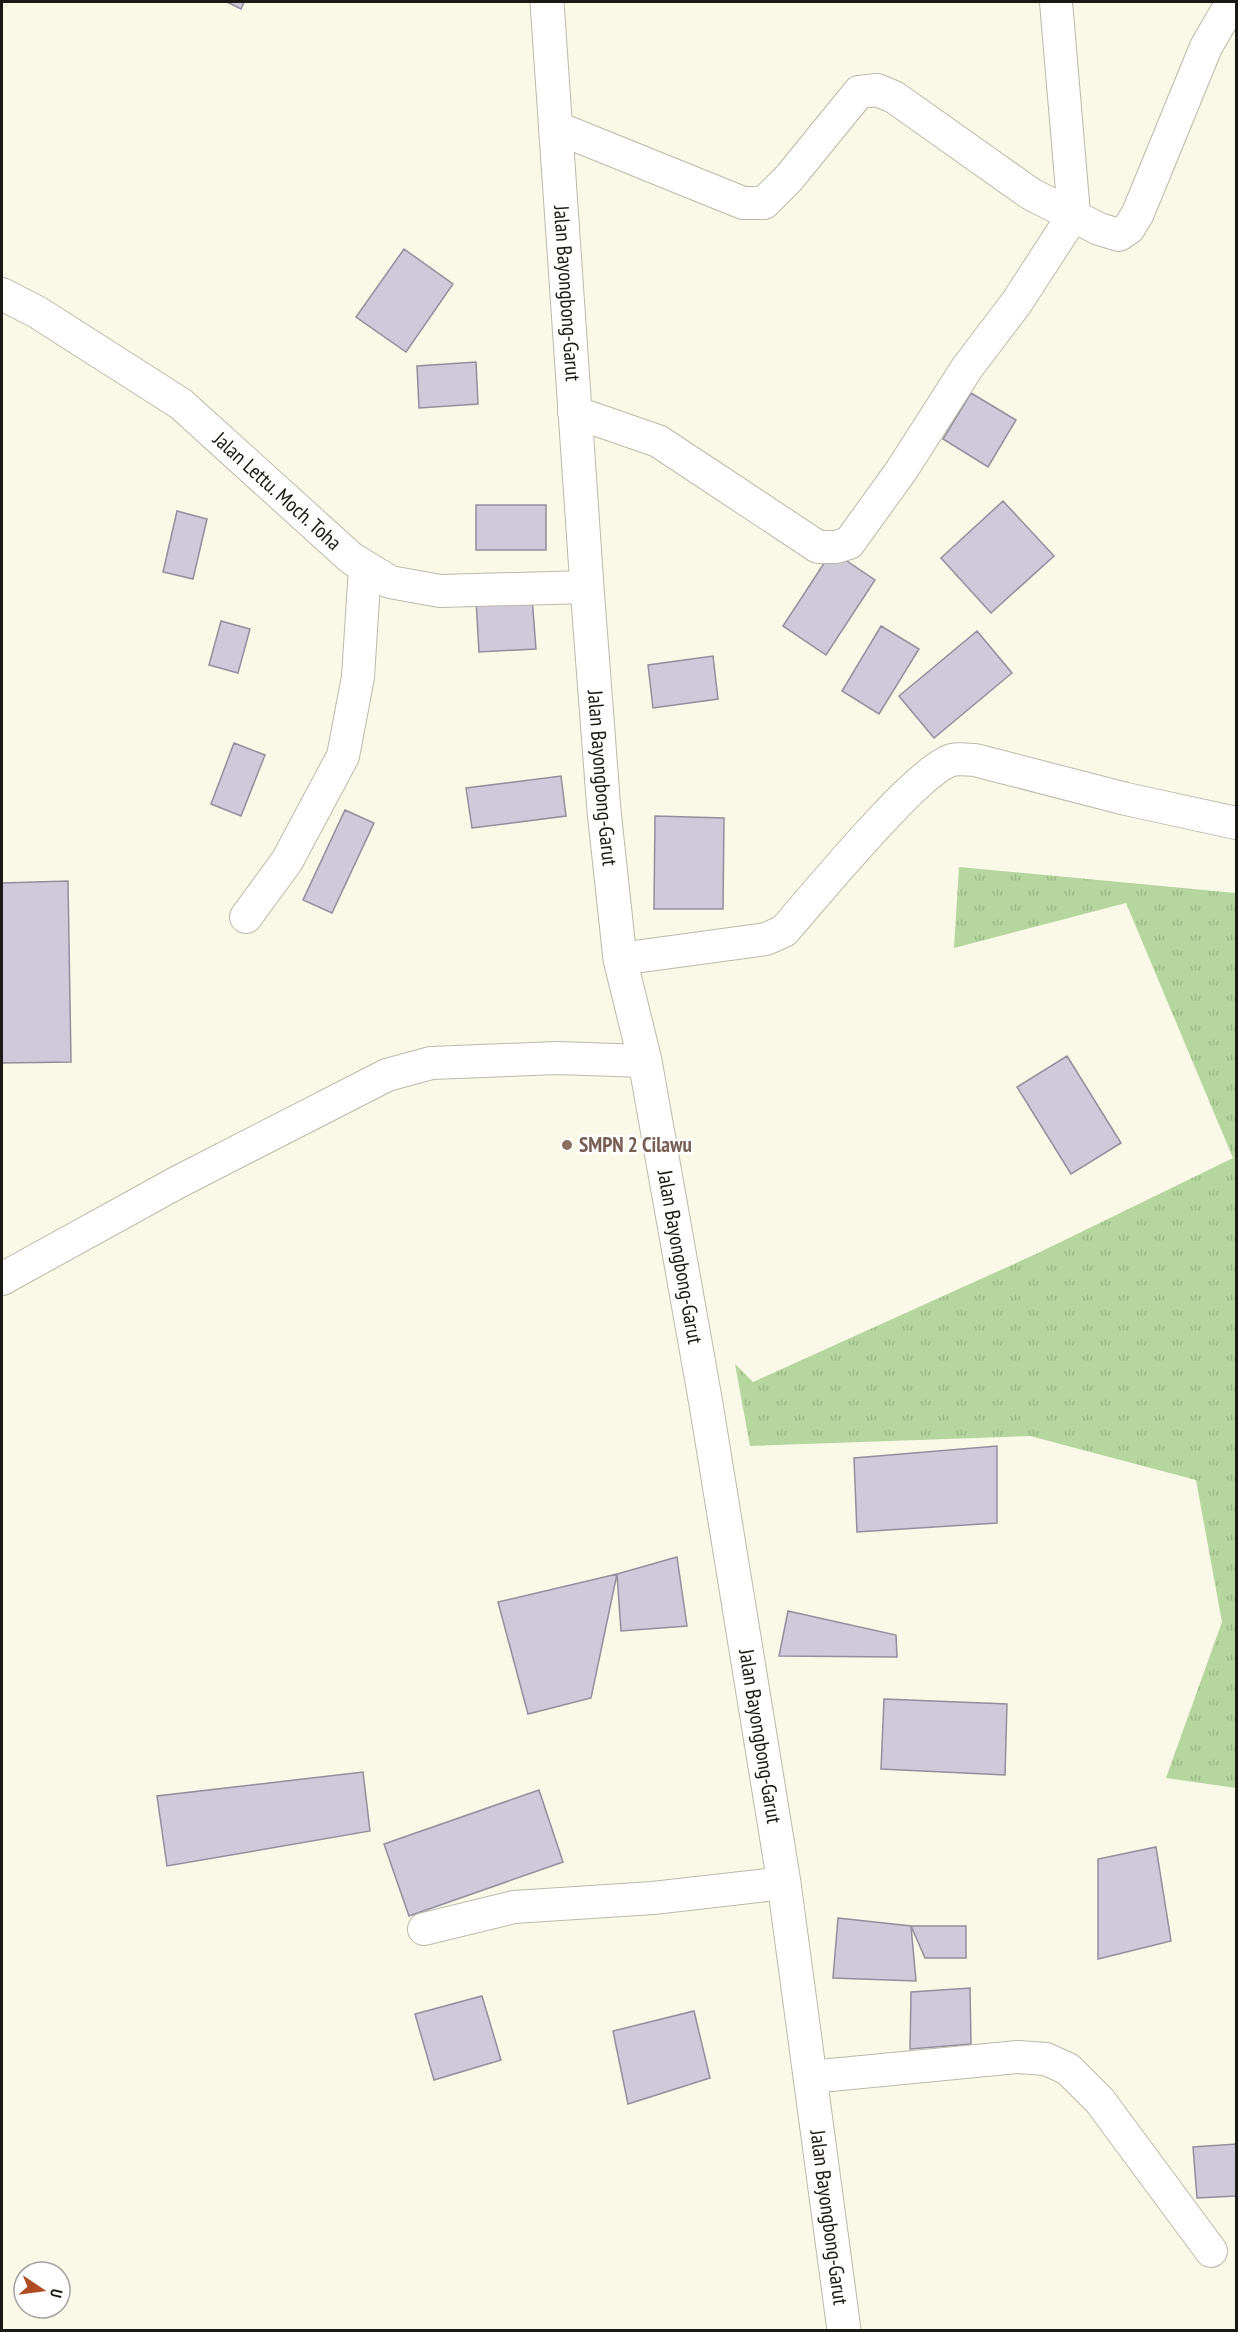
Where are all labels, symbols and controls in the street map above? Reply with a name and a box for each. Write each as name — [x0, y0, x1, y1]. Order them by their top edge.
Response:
street label: Jalan Bayongbong-Garut — [548, 204, 587, 382]
street label: Jalan Lettu. Moch. Toha — [207, 425, 347, 556]
street label: Jalan Bayongbong-Garut — [582, 688, 624, 867]
place label: SMPN 2 Cilawu — [579, 1131, 692, 1158]
marker: SMPN 2 Cilawu — [560, 1138, 574, 1152]
street label: Jalan Bayongbong-Garut — [651, 1167, 709, 1346]
street label: Jalan Bayongbong-Garut — [733, 1646, 788, 1826]
street label: Jalan Bayongbong-Garut — [804, 2127, 855, 2307]
north arrow — [12, 2260, 72, 2320]
text: U — [46, 2287, 67, 2300]

